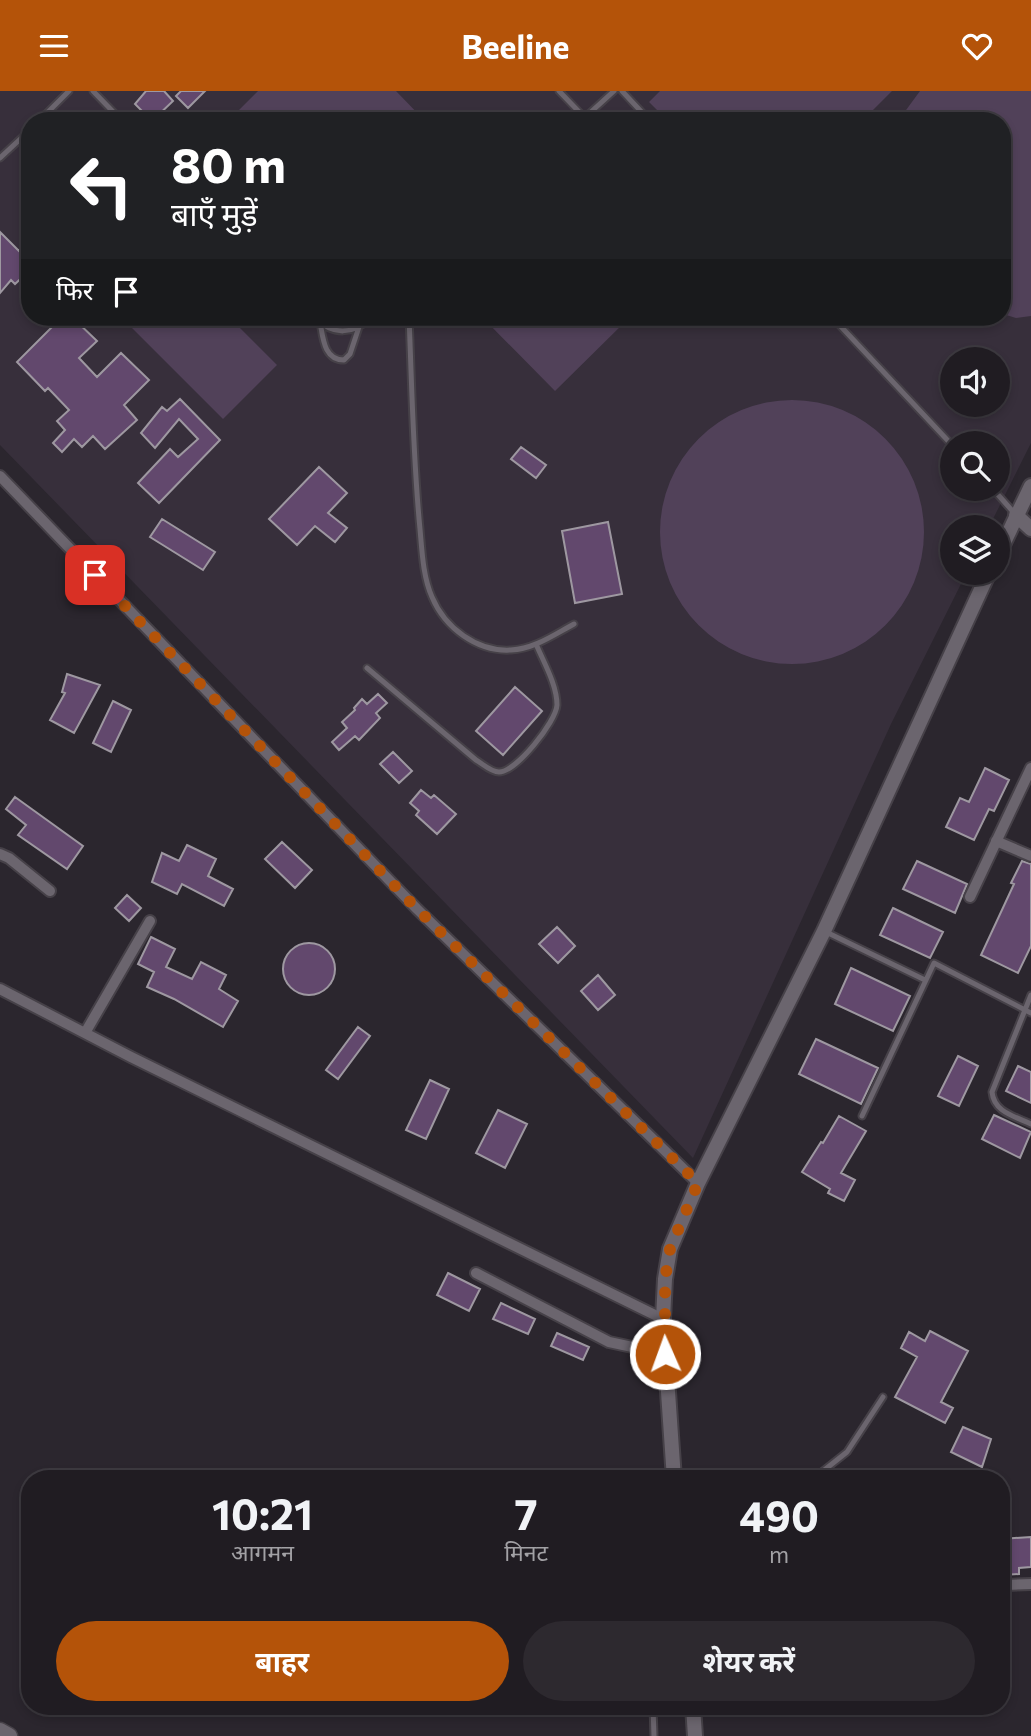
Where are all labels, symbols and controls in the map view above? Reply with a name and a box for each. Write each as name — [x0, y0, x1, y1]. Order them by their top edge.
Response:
text: Beeline — [462, 26, 569, 66]
icon: menu — [35, 27, 73, 65]
icon: heart — [958, 27, 996, 65]
text: 80 m — [171, 133, 286, 193]
icon: left — [56, 140, 147, 231]
text: बाएँ मुड़ें — [171, 193, 258, 233]
icon: arrive — [107, 273, 145, 311]
text: फिर — [56, 274, 93, 305]
map controls — [940, 347, 1010, 585]
button: sound — [940, 347, 1010, 417]
button: search — [940, 431, 1010, 501]
button: layers — [940, 515, 1010, 585]
pin — [65, 545, 125, 605]
icon: arrive — [76, 556, 114, 594]
position arrow — [628, 1317, 702, 1391]
text: 10:21 — [212, 1487, 313, 1539]
text: 7 — [515, 1487, 538, 1539]
text: 490 — [739, 1489, 819, 1541]
text: आगमन — [231, 1538, 294, 1566]
text: मिनट — [504, 1538, 548, 1566]
text: m — [769, 1540, 789, 1568]
button: बाहर — [56, 1621, 509, 1701]
button: शेयर करें — [523, 1621, 975, 1701]

